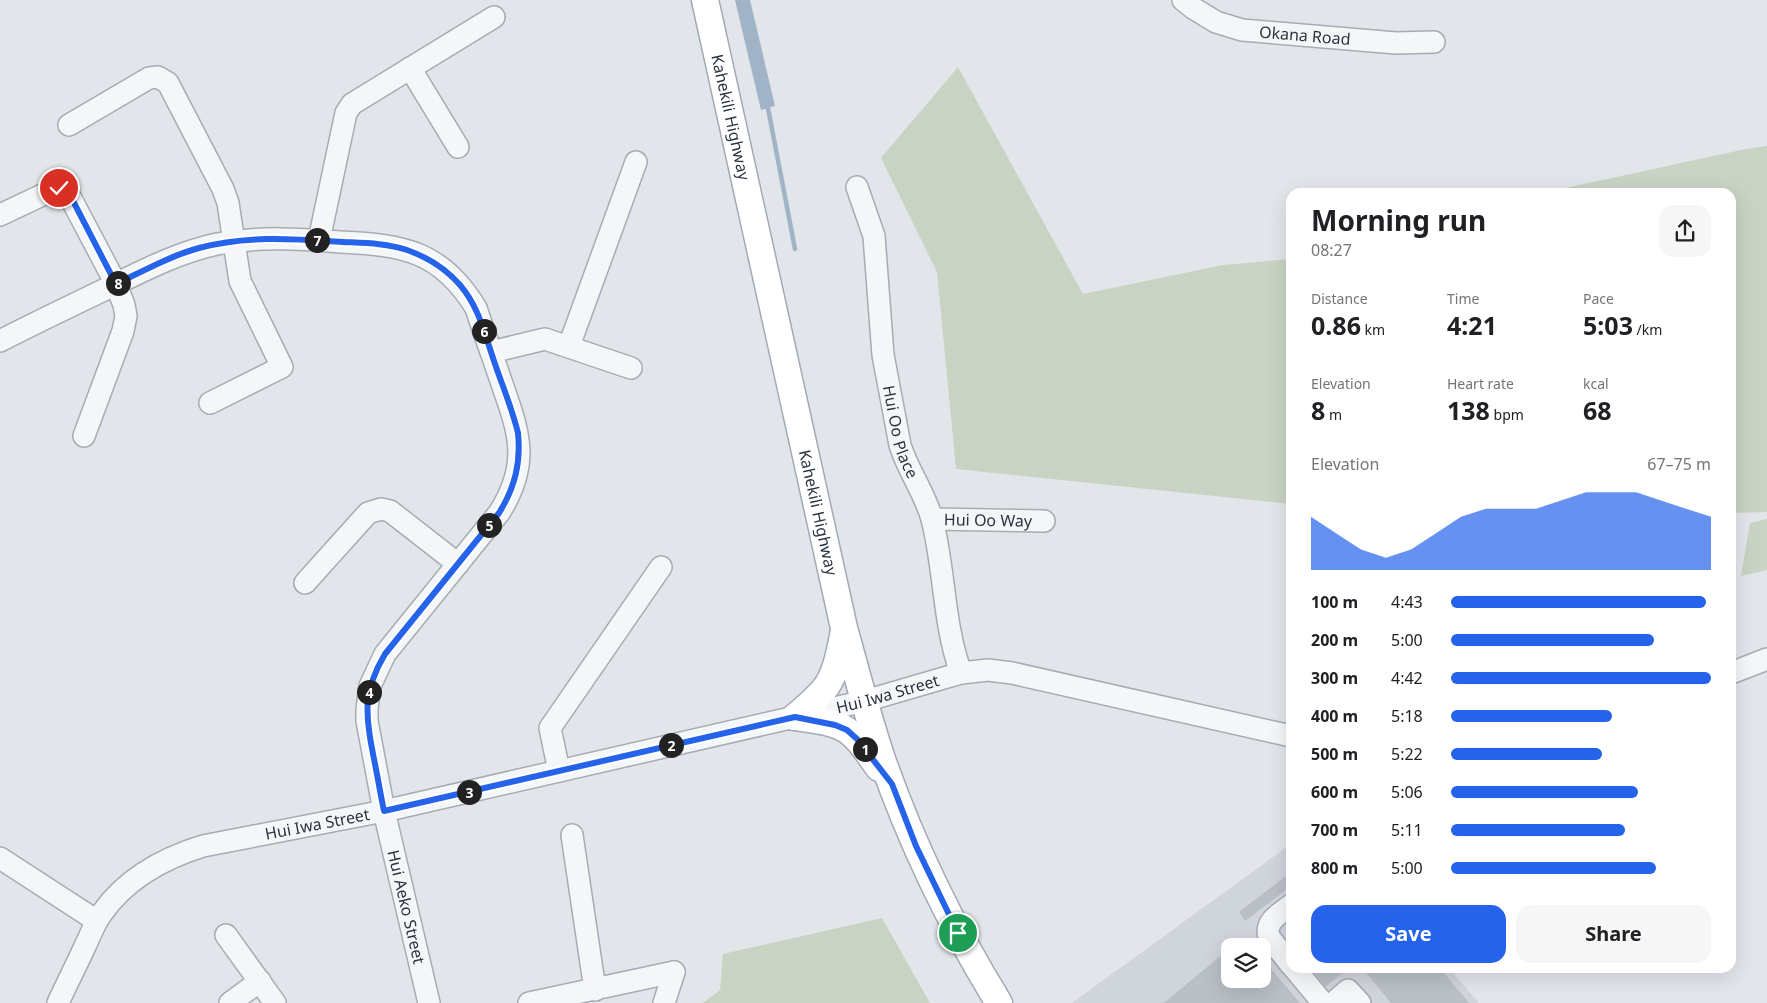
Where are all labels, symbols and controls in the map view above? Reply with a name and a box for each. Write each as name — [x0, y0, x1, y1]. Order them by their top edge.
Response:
street label: Okana Road — [1258, 20, 1351, 50]
street label: Kahekili Highway — [706, 52, 756, 183]
pin — [38, 167, 80, 209]
icon: check — [45, 174, 73, 202]
text: Morning run — [1311, 201, 1486, 239]
button: share — [1659, 205, 1711, 257]
pin: 7 — [304, 228, 330, 252]
text: 7 — [313, 231, 322, 250]
text: 08:27 — [1311, 239, 1352, 261]
pin: 8 — [106, 270, 130, 296]
text: 8 — [114, 274, 123, 293]
text: Distance — [1311, 289, 1368, 308]
text: Time — [1447, 289, 1479, 308]
text: Pace — [1583, 289, 1614, 308]
text: 0.86 — [1311, 308, 1361, 342]
text: 4:21 — [1447, 308, 1497, 342]
text: 5:03 — [1583, 308, 1633, 342]
pin: 6 — [472, 318, 496, 344]
text: km — [1361, 320, 1385, 339]
text: /km — [1633, 320, 1662, 339]
text: 6 — [480, 322, 489, 341]
text: Elevation — [1311, 374, 1371, 393]
text: Heart rate — [1447, 374, 1514, 393]
text: kcal — [1583, 374, 1609, 393]
street label: Hui Oo Place — [878, 383, 924, 482]
text: 8 — [1311, 393, 1325, 427]
text: 138 — [1447, 393, 1490, 427]
text: 68 — [1583, 393, 1612, 427]
text: m — [1325, 405, 1342, 424]
text: bpm — [1490, 405, 1524, 424]
street label: Kahekili Highway — [794, 448, 843, 578]
text: Elevation — [1311, 453, 1379, 475]
text: 67–75 m — [1647, 453, 1711, 475]
street label: Hui Oo Way — [944, 508, 1033, 532]
pin: 5 — [476, 512, 502, 538]
text: 5 — [485, 516, 494, 535]
text: 100 m — [1311, 591, 1358, 613]
text: 4:43 — [1391, 591, 1423, 613]
text: 200 m — [1311, 629, 1358, 651]
text: 5:00 — [1391, 629, 1423, 651]
text: 300 m — [1311, 667, 1358, 689]
text: 4:42 — [1391, 667, 1423, 689]
street label: Hui Iwa Street — [834, 669, 942, 718]
pin: 4 — [356, 680, 382, 704]
text: 4 — [365, 683, 374, 702]
text: 400 m — [1311, 705, 1358, 727]
text: 5:18 — [1391, 705, 1423, 727]
pin: 2 — [658, 732, 684, 758]
text: 2 — [667, 736, 676, 755]
pin: 1 — [852, 736, 878, 762]
text: 1 — [861, 740, 870, 759]
text: 500 m — [1311, 743, 1358, 765]
text: 5:22 — [1391, 743, 1423, 765]
pin: 3 — [456, 780, 482, 804]
text: 600 m — [1311, 781, 1358, 803]
text: 5:06 — [1391, 781, 1423, 803]
text: 3 — [465, 783, 474, 802]
street label: Hui Iwa Street — [263, 803, 372, 845]
text: 700 m — [1311, 819, 1358, 841]
text: 5:11 — [1391, 819, 1423, 841]
street label: Hui Aeko Street — [382, 848, 431, 966]
text: 800 m — [1311, 857, 1358, 879]
text: 5:00 — [1391, 857, 1423, 879]
button: Save — [1311, 905, 1506, 963]
button: Share — [1516, 905, 1711, 963]
pin — [937, 912, 979, 954]
icon: arrive — [944, 919, 972, 947]
map controls — [1221, 938, 1271, 988]
button: layers — [1221, 938, 1271, 988]

